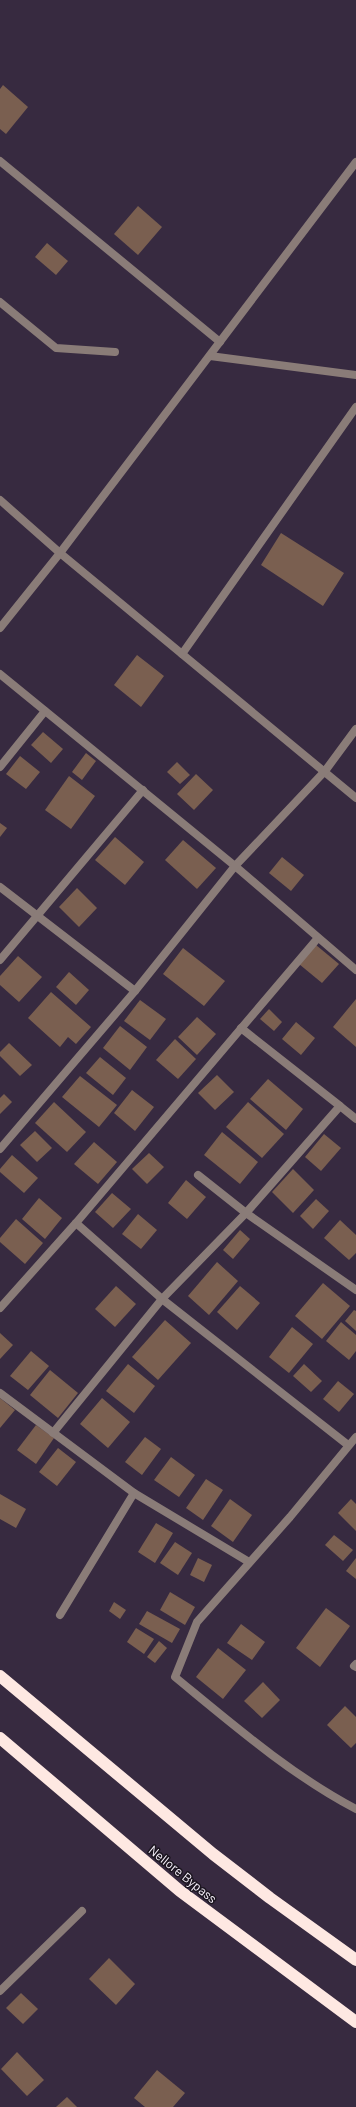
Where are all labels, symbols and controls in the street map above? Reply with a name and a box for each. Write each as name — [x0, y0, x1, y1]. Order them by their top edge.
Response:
street label: Nellore Bypass — [146, 1842, 220, 1906]

